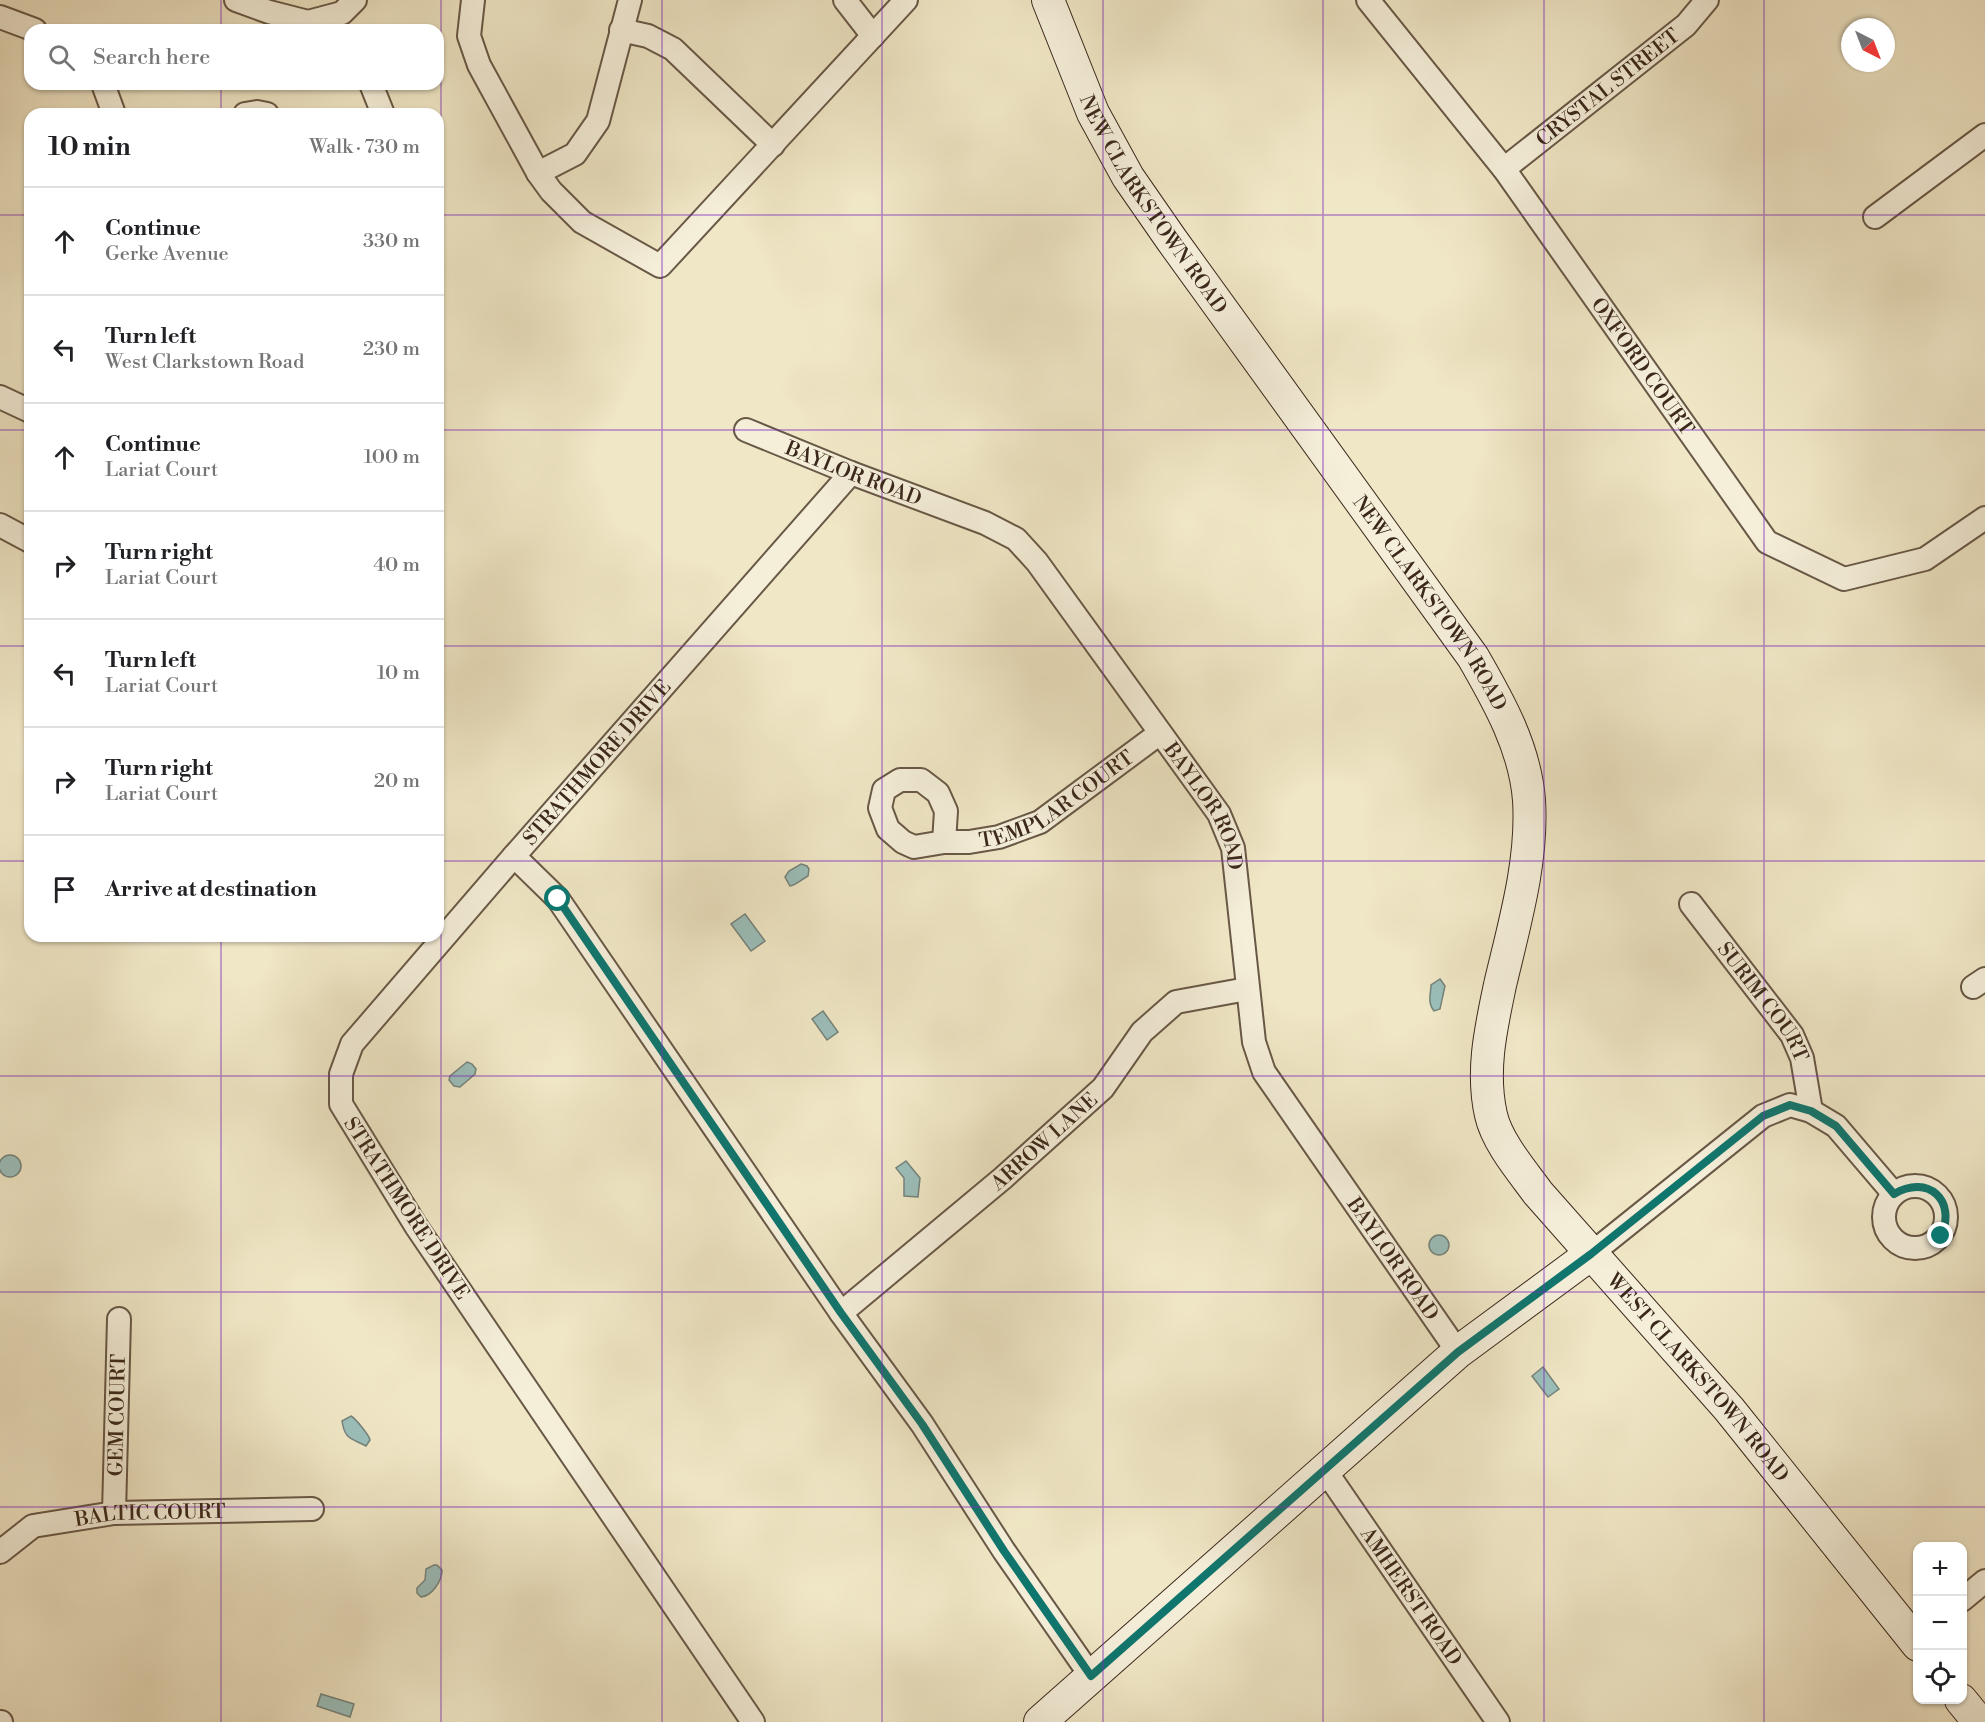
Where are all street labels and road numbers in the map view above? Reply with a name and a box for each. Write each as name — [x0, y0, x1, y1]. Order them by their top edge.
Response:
street label: CRYSTAL STREET — [1532, 24, 1685, 153]
street label: NEW CLARKSTOWN ROAD — [1073, 92, 1232, 319]
street label: OXFORD COURT — [1585, 293, 1699, 440]
street label: BAYLOR ROAD — [780, 436, 925, 512]
street label: NEW CLARKSTOWN ROAD — [1346, 491, 1511, 715]
street label: STRATHMORE DRIVE — [518, 675, 677, 851]
street label: BAYLOR ROAD — [1157, 737, 1246, 871]
street label: TEMPLAR COURT — [977, 746, 1139, 854]
street label: SURIM COURT — [1711, 938, 1813, 1066]
street label: ARROW LANE — [986, 1088, 1103, 1197]
street label: STRATHMORE DRIVE — [337, 1113, 474, 1305]
street label: BAYLOR ROAD — [1340, 1192, 1443, 1326]
street label: WEST CLARKSTOWN ROAD — [1600, 1268, 1794, 1488]
street label: GEM COURT — [104, 1354, 132, 1477]
street label: BALTIC COURT — [72, 1500, 226, 1533]
street label: AMHERST ROAD — [1354, 1522, 1467, 1671]

